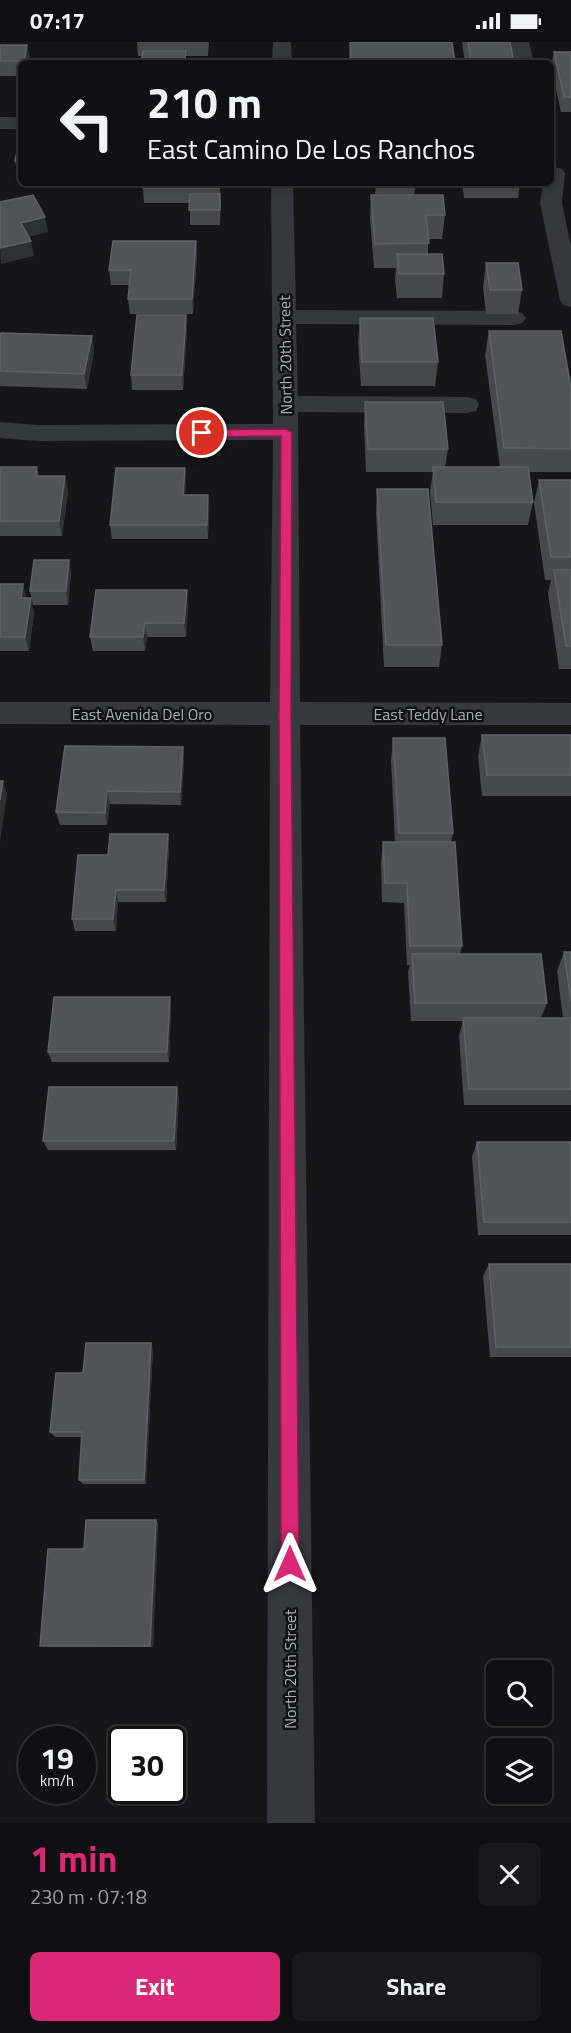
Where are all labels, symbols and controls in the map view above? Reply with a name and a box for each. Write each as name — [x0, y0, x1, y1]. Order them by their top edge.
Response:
text: 07:17 — [30, 4, 85, 38]
text: 210 m — [147, 70, 262, 134]
icon: left — [48, 84, 126, 162]
text: East Camino De Los Ranchos — [147, 128, 475, 169]
street label: North 20th Street — [272, 295, 298, 415]
pin — [176, 407, 227, 458]
icon: arrive — [185, 416, 218, 449]
street label: East Avenida Del Oro — [72, 702, 212, 726]
street label: East Teddy Lane — [373, 702, 483, 726]
position arrow — [258, 1532, 322, 1596]
street label: North 20th Street — [278, 1609, 302, 1729]
map controls — [486, 1660, 552, 1804]
button: search — [486, 1660, 552, 1726]
speed limit sign: 30 — [108, 1726, 186, 1804]
text: 19 — [40, 1735, 74, 1781]
button: layers — [486, 1738, 552, 1804]
text: km/h — [40, 1769, 74, 1792]
text: 1 min — [30, 1831, 117, 1886]
button: close — [478, 1843, 541, 1906]
text: 230 m · 07:18 — [30, 1881, 147, 1912]
button: Exit — [30, 1952, 280, 2021]
button: Share — [292, 1952, 541, 2021]

